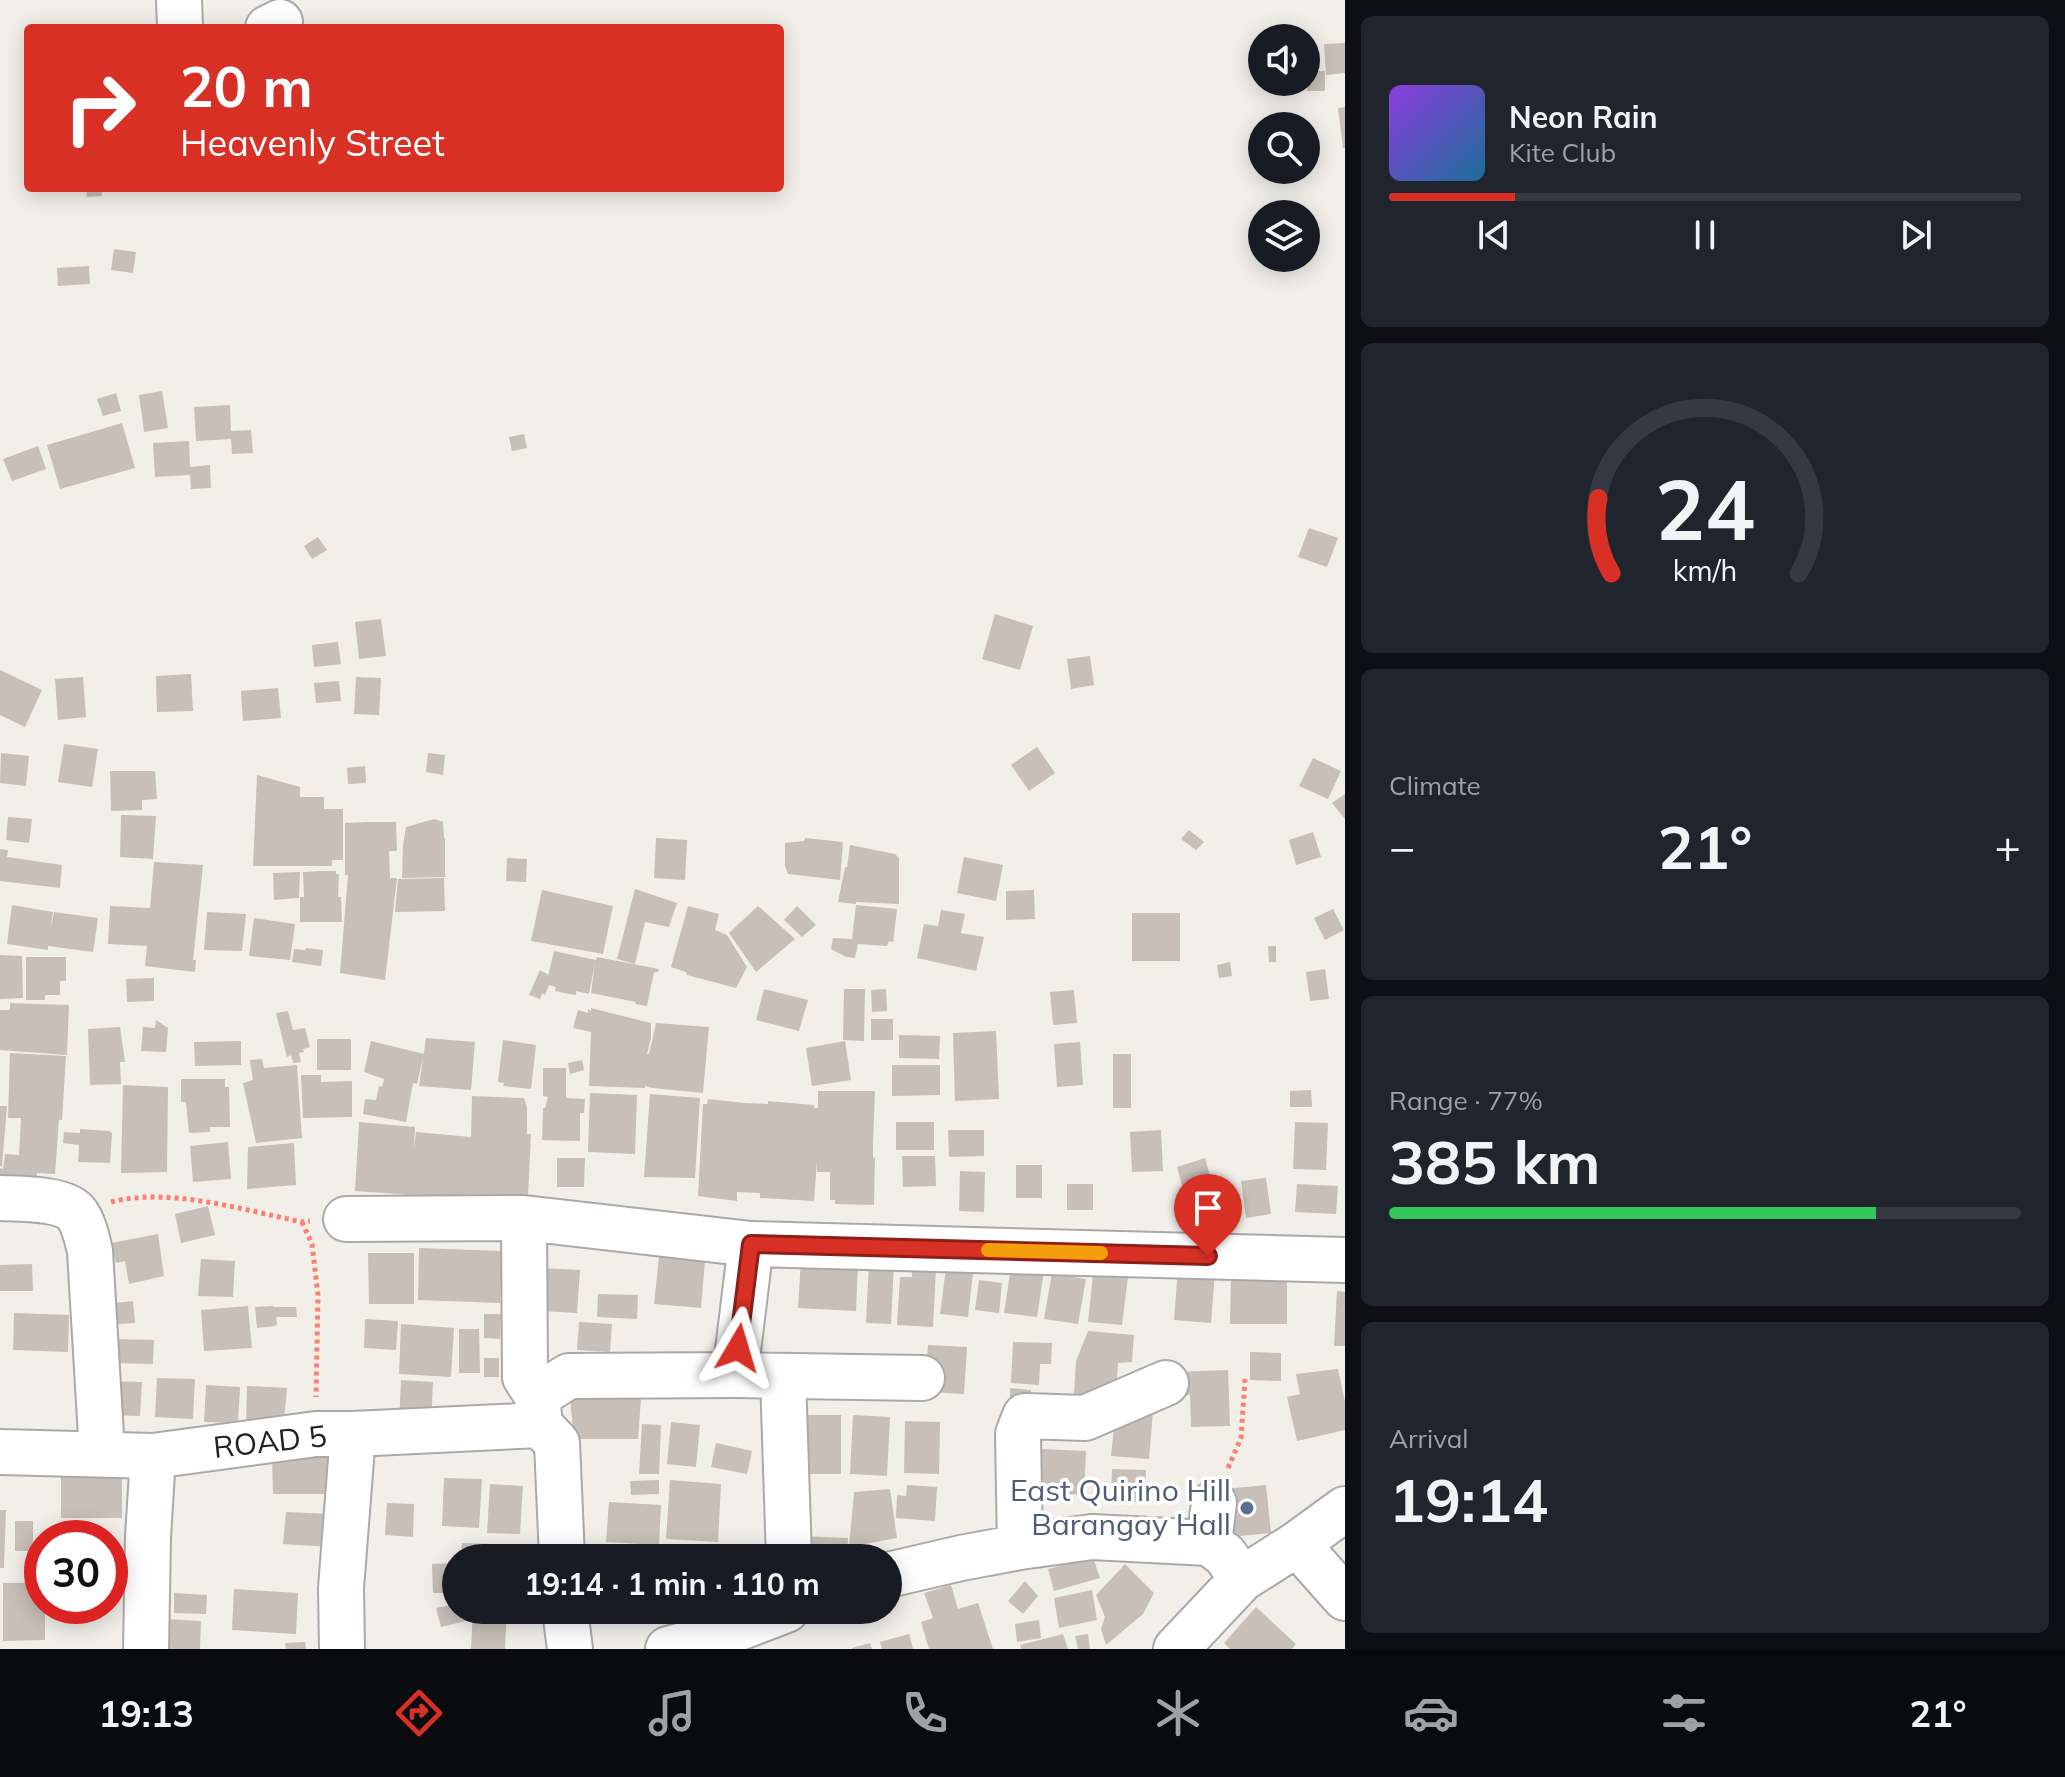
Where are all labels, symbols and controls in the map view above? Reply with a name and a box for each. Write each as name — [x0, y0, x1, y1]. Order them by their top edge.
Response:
map controls — [1248, 24, 1320, 272]
button: sound — [1248, 24, 1320, 96]
text: 20 m — [180, 51, 313, 121]
icon: right — [48, 56, 152, 160]
text: Neon Rain — [1509, 98, 1658, 136]
button: search — [1248, 112, 1320, 184]
text: Heavenly Street — [180, 120, 445, 165]
text: Kite Club — [1509, 136, 1616, 169]
button: layers — [1248, 200, 1320, 272]
icon: previous — [1472, 213, 1516, 257]
icon: pause — [1683, 213, 1727, 257]
icon: next — [1894, 213, 1938, 257]
text: 24 — [1655, 455, 1755, 560]
text: km/h — [1673, 552, 1737, 588]
text: Climate — [1389, 769, 1481, 802]
text: 21° — [1658, 809, 1752, 884]
text: − — [1389, 819, 1415, 874]
text: + — [1995, 819, 2021, 874]
text: Range · 77% — [1389, 1084, 1543, 1117]
text: 385 km — [1389, 1124, 1601, 1199]
pin — [1174, 1174, 1242, 1256]
icon: arrive — [1186, 1186, 1230, 1230]
position arrow — [696, 1306, 780, 1390]
street label: ROAD 5 — [211, 1416, 328, 1466]
text: Arrival — [1389, 1422, 1469, 1455]
text: 19:14 — [1389, 1462, 1548, 1537]
place label: East Quirino Hill Barangay Hall — [1010, 1471, 1231, 1543]
marker: East Quirino Hill Barangay Hall — [1238, 1499, 1256, 1517]
speed limit sign: 30 — [24, 1520, 128, 1624]
text: 19:14 · 1 min · 110 m — [524, 1565, 820, 1603]
icon: directions — [391, 1685, 447, 1741]
icon: music — [644, 1685, 700, 1741]
icon: phone — [897, 1685, 953, 1741]
icon: climate — [1150, 1685, 1206, 1741]
icon: car — [1403, 1685, 1459, 1741]
icon: filters — [1656, 1685, 1712, 1741]
text: 19:13 — [99, 1691, 194, 1736]
text: 21° — [1910, 1691, 1966, 1736]

